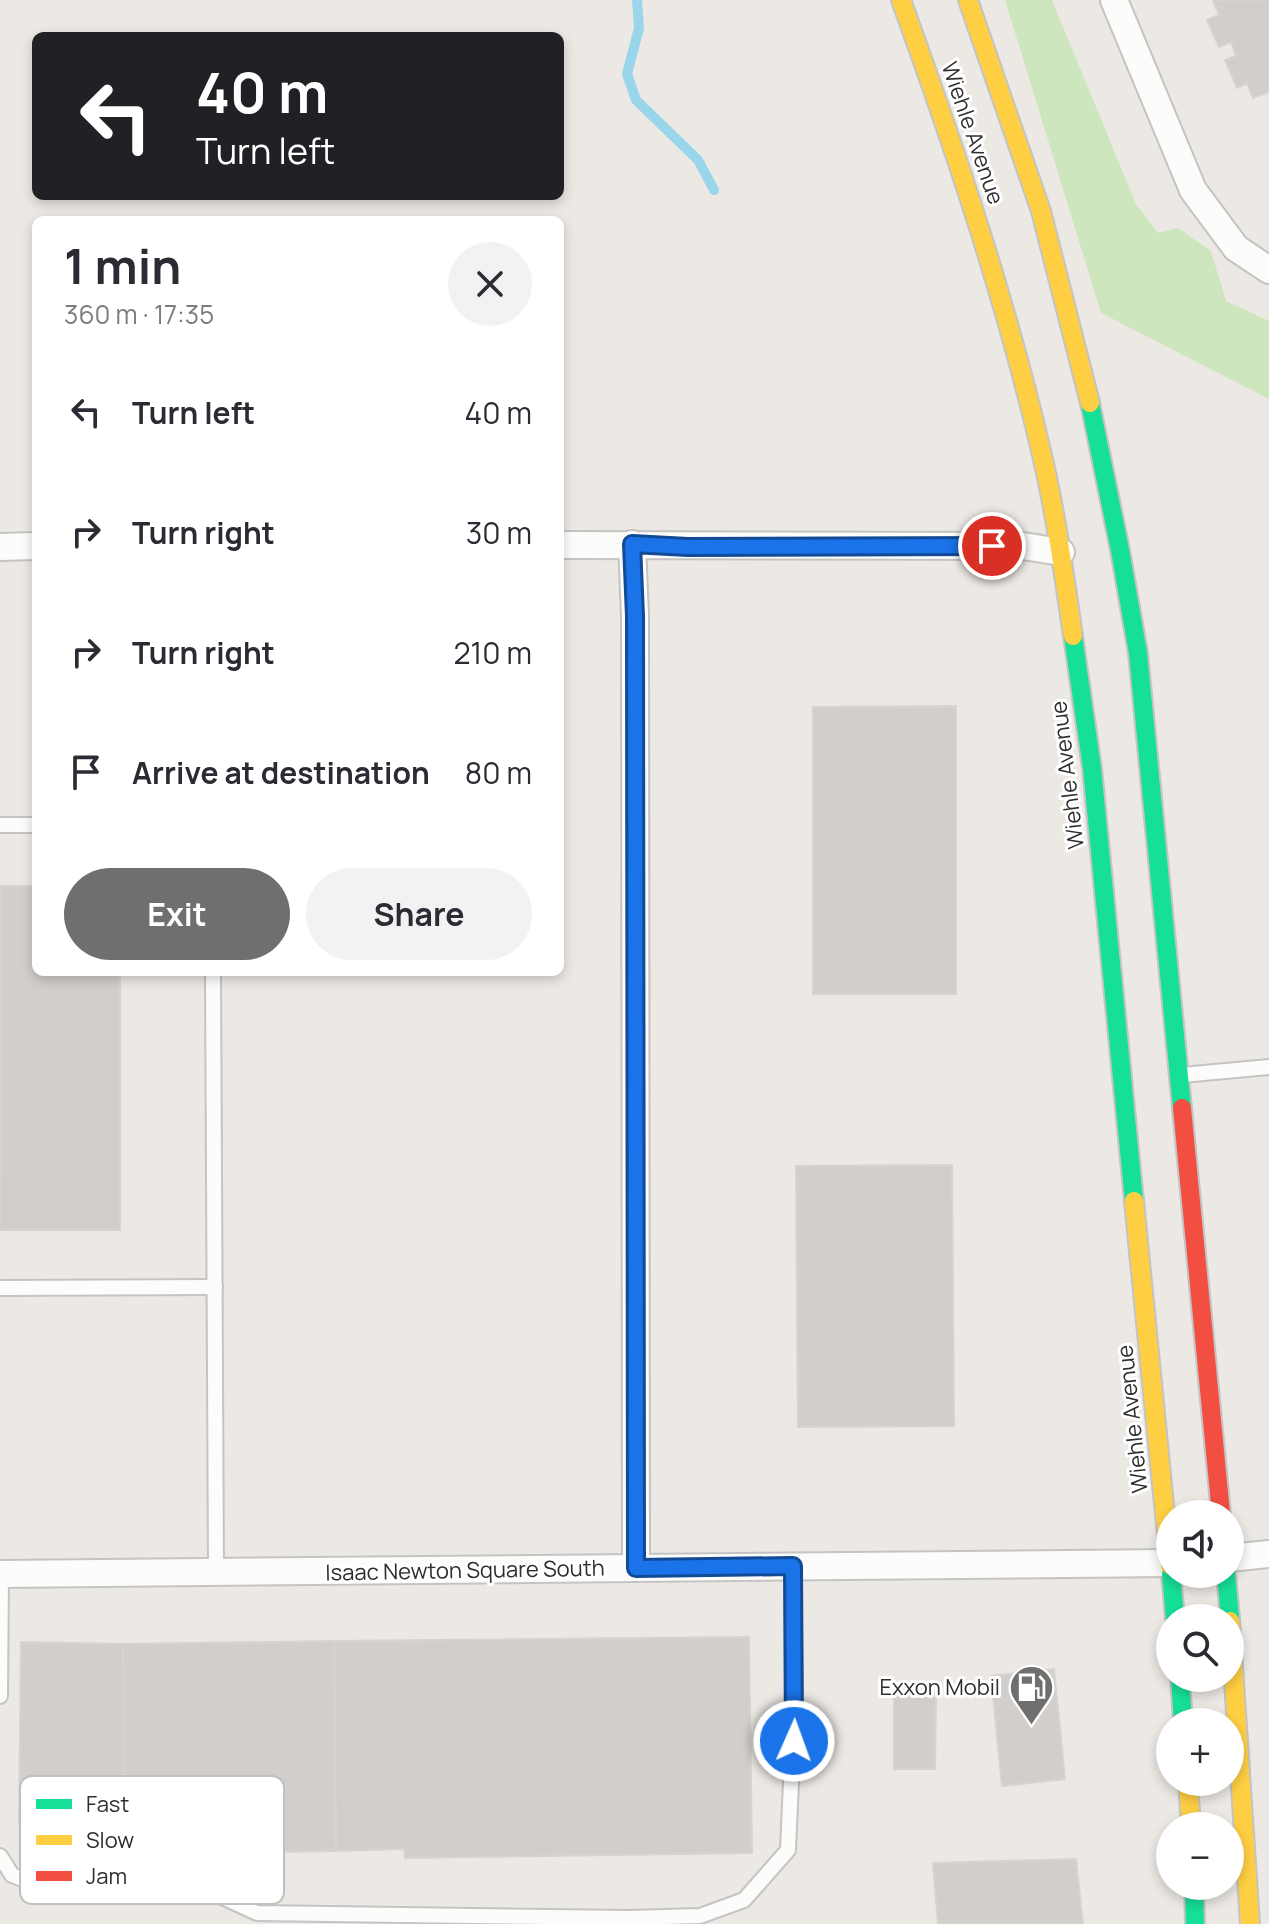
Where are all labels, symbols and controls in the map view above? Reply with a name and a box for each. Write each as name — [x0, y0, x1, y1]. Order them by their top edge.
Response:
text: 40 m — [196, 53, 328, 130]
street label: Wiehle Avenue — [935, 58, 1011, 208]
icon: left — [64, 64, 168, 168]
text: Turn left — [196, 126, 335, 175]
text: 1 min — [64, 233, 181, 298]
button: close — [448, 242, 532, 326]
text: 360 m · 17:35 — [64, 296, 214, 332]
icon: left — [64, 390, 108, 434]
text: Turn left — [132, 392, 255, 433]
text: 40 m — [465, 392, 532, 433]
icon: right — [64, 510, 108, 554]
text: Turn right — [132, 512, 275, 553]
text: 30 m — [466, 512, 532, 553]
pin — [958, 512, 1026, 580]
icon: arrive — [970, 524, 1014, 568]
icon: right — [64, 630, 108, 674]
text: Turn right — [132, 632, 275, 673]
text: 210 m — [453, 632, 532, 673]
street label: Wiehle Avenue — [1043, 699, 1091, 851]
icon: arrive — [64, 750, 108, 794]
text: Arrive at destination — [132, 752, 430, 793]
text: 80 m — [465, 752, 532, 793]
button: Exit — [64, 868, 290, 960]
button: Share — [306, 868, 532, 960]
street label: Wiehle Avenue — [1109, 1343, 1155, 1495]
map controls — [1156, 1500, 1244, 1900]
button: sound — [1156, 1500, 1244, 1588]
street label: Isaac Newton Square South — [325, 1553, 605, 1587]
button: search — [1156, 1604, 1244, 1692]
fuel station icon: Exxon Mobil — [1007, 1663, 1055, 1726]
place label: Exxon Mobil — [879, 1672, 1000, 1702]
position arrow — [752, 1699, 836, 1783]
button: + — [1156, 1708, 1244, 1796]
legend — [20, 1776, 284, 1904]
text: Fast — [86, 1789, 129, 1819]
button: − — [1156, 1812, 1244, 1900]
text: Slow — [86, 1825, 134, 1855]
text: Jam — [86, 1861, 127, 1891]

